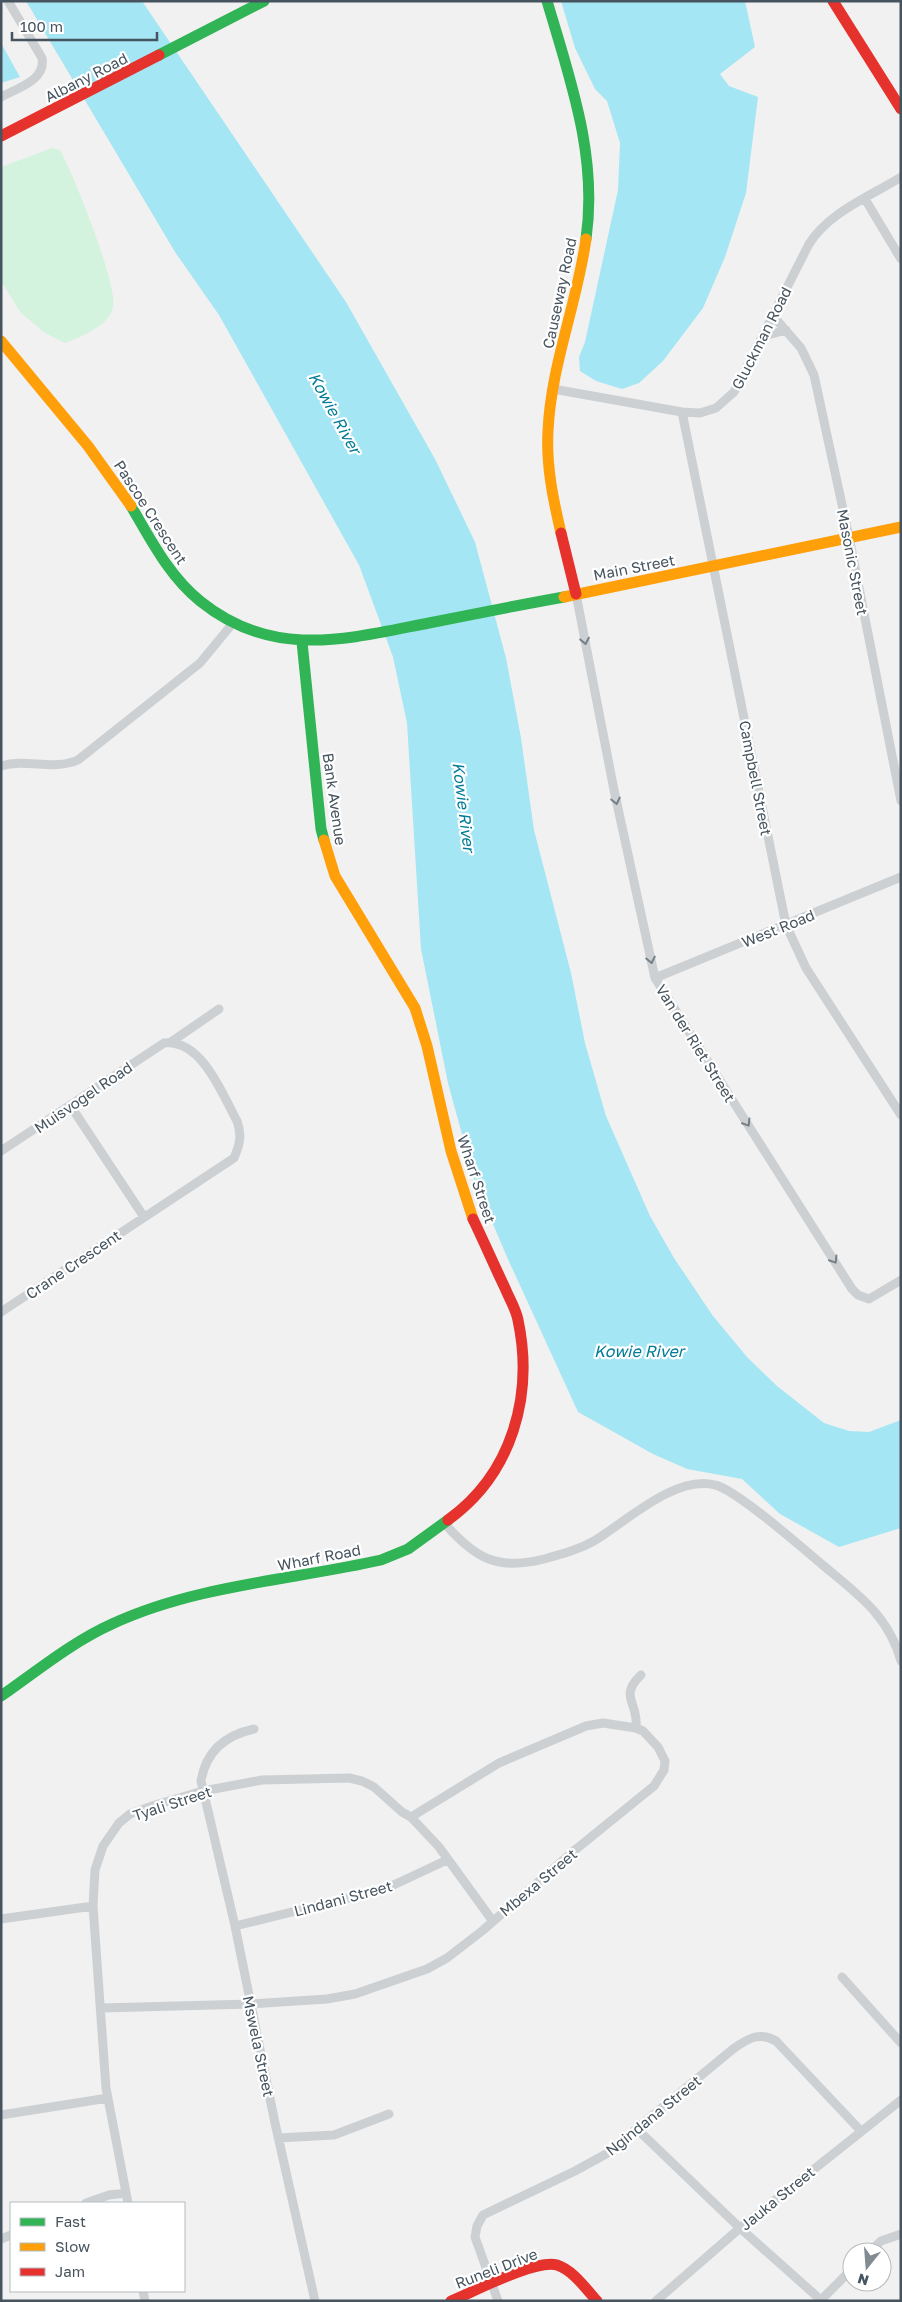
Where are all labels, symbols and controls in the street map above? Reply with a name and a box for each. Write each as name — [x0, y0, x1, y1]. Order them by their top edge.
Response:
scale bar — [12, 10, 158, 42]
text: 100 m — [20, 17, 63, 35]
street label: Albany Road — [42, 49, 130, 105]
street label: Causeway Road — [538, 236, 580, 350]
street label: Gluckman Road — [727, 284, 795, 392]
water label: Kowie River — [304, 369, 367, 460]
street label: Pascoe Crescent — [111, 457, 191, 567]
street label: Masonic Street — [834, 507, 872, 617]
street label: Main Street — [592, 550, 676, 584]
one-way arrow — [579, 637, 590, 646]
street label: Campbell Street — [736, 719, 776, 837]
street label: Bank Avenue — [320, 752, 350, 847]
water label: Kowie River — [449, 761, 480, 856]
one-way arrow — [610, 796, 621, 805]
street label: West Road — [739, 905, 817, 951]
one-way arrow — [645, 955, 656, 964]
street label: Van der Riet Street — [653, 981, 739, 1105]
street label: Muisvogel Road — [31, 1058, 135, 1136]
one-way arrow — [741, 1117, 750, 1126]
street label: Wharf Street — [454, 1133, 500, 1225]
street label: Crane Crescent — [22, 1226, 124, 1302]
one-way arrow — [828, 1254, 837, 1264]
water label: Kowie River — [594, 1341, 687, 1361]
street label: Wharf Road — [276, 1540, 362, 1574]
street label: Tyali Street — [130, 1782, 214, 1824]
street label: Mbexa Street — [496, 1844, 580, 1920]
street label: Lindani Street — [292, 1876, 394, 1920]
street label: Mswela Street — [239, 1994, 279, 2098]
street label: Ngindana Street — [602, 2071, 704, 2159]
street label: Jauka Street — [736, 2162, 818, 2234]
legend — [10, 2202, 185, 2292]
text: Fast — [55, 2212, 86, 2230]
text: Slow — [55, 2237, 90, 2255]
north arrow — [842, 2242, 892, 2292]
street label: Runeli Drive — [452, 2244, 540, 2292]
text: Jam — [55, 2262, 85, 2280]
text: N — [855, 2270, 871, 2290]

